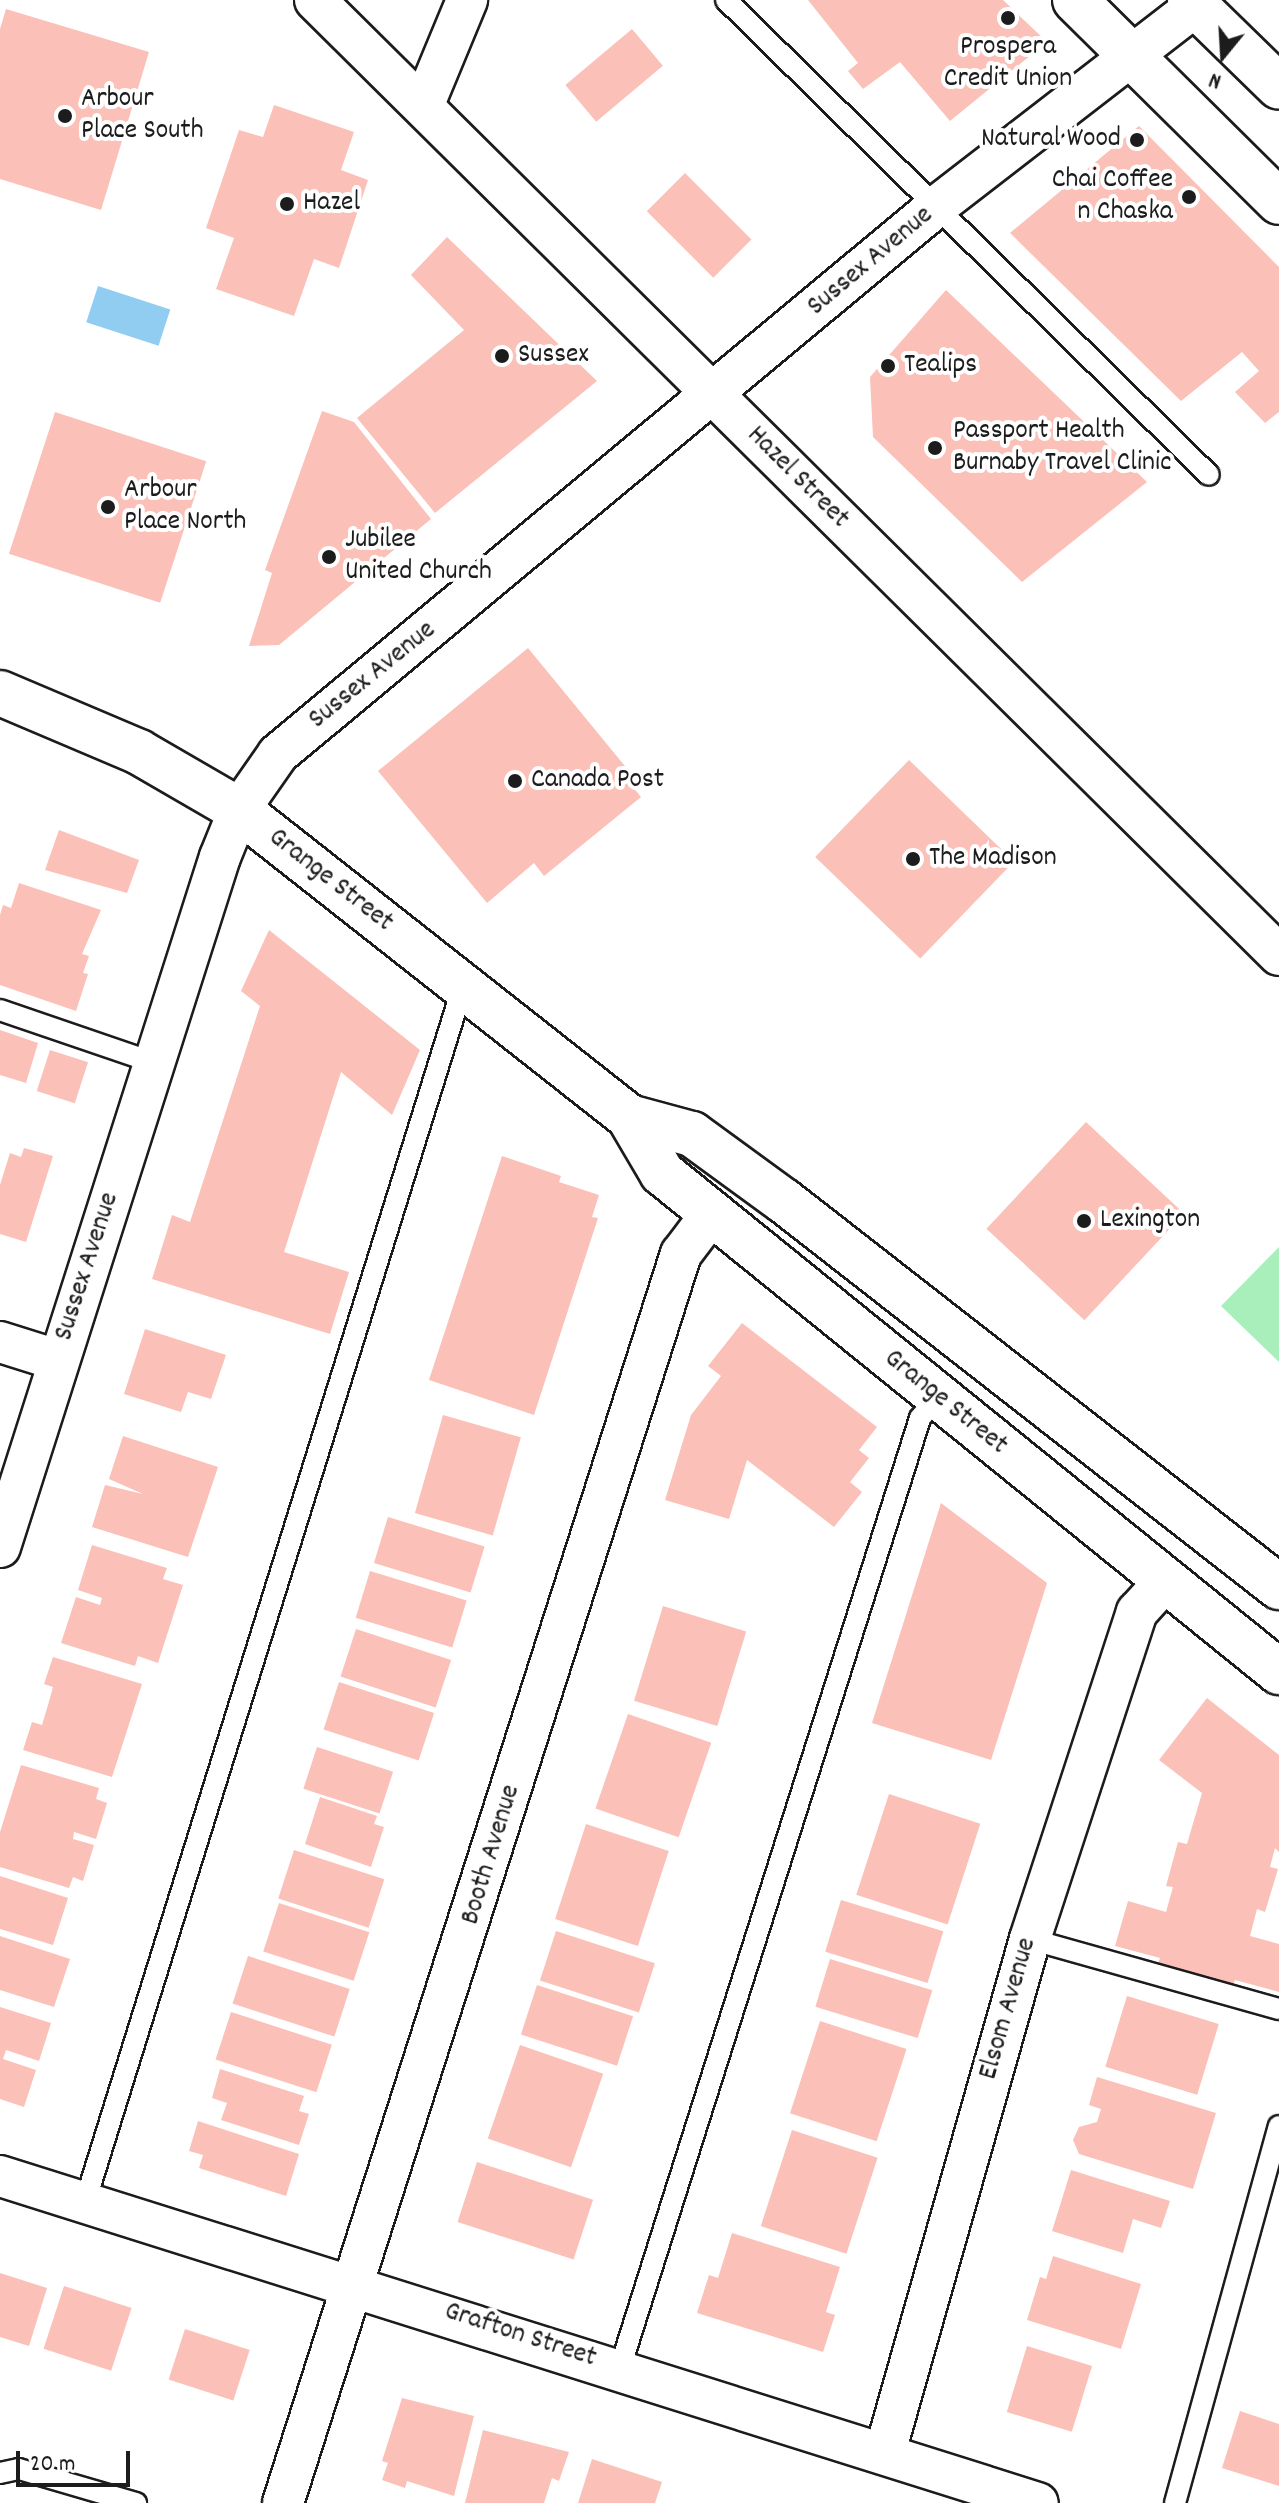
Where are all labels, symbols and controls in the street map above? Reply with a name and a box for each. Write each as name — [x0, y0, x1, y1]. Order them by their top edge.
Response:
marker: Prospera Credit Union — [999, 9, 1017, 27]
north arrow — [1183, 16, 1263, 96]
place label: Prospera Credit Union — [944, 31, 1072, 97]
text: N — [1205, 63, 1225, 96]
place label: Arbour Place South — [81, 83, 204, 149]
marker: Arbour Place South — [56, 107, 74, 125]
place label: Natural Wood — [981, 123, 1121, 157]
marker: Natural Wood — [1128, 131, 1146, 149]
place label: Chai Coffee n Chaska — [1052, 164, 1173, 230]
place label: Hazel — [303, 187, 360, 221]
marker: Chai Coffee n Chaska — [1180, 188, 1198, 206]
marker: Hazel — [278, 195, 296, 213]
street label: Sussex Avenue — [801, 200, 941, 324]
place label: Sussex — [518, 339, 589, 373]
marker: Sussex — [493, 347, 511, 365]
place label: Tealips — [904, 349, 977, 383]
marker: Tealips — [879, 357, 897, 375]
place label: Passport Health Burnaby Travel Clinic — [953, 415, 1171, 481]
street label: Hazel Street — [739, 420, 855, 536]
marker: Passport Health Burnaby Travel Clinic — [924, 437, 946, 459]
place label: Arbour Place North — [124, 474, 246, 540]
marker: Arbour Place North — [99, 498, 117, 516]
place label: Jubilee United Church — [345, 524, 492, 590]
marker: Jubilee United Church — [320, 548, 338, 566]
street label: Sussex Avenue — [303, 615, 443, 737]
place label: Canada Post — [531, 764, 664, 798]
marker: Canada Post — [506, 772, 524, 790]
street label: Grange Street — [261, 822, 399, 940]
place label: The Madison — [929, 842, 1057, 876]
marker: The Madison — [904, 850, 922, 868]
street label: Sussex Avenue — [48, 1189, 128, 1345]
place label: Lexington — [1100, 1204, 1200, 1238]
marker: Lexington — [1075, 1212, 1093, 1230]
street label: Grange Street — [876, 1343, 1014, 1463]
street label: Booth Avenue — [455, 1781, 529, 1929]
street label: Elsom Avenue — [973, 1934, 1045, 2084]
street label: Grafton Street — [440, 2296, 600, 2376]
scale bar — [20, 2435, 134, 2485]
text: 20 m — [30, 2448, 76, 2482]

